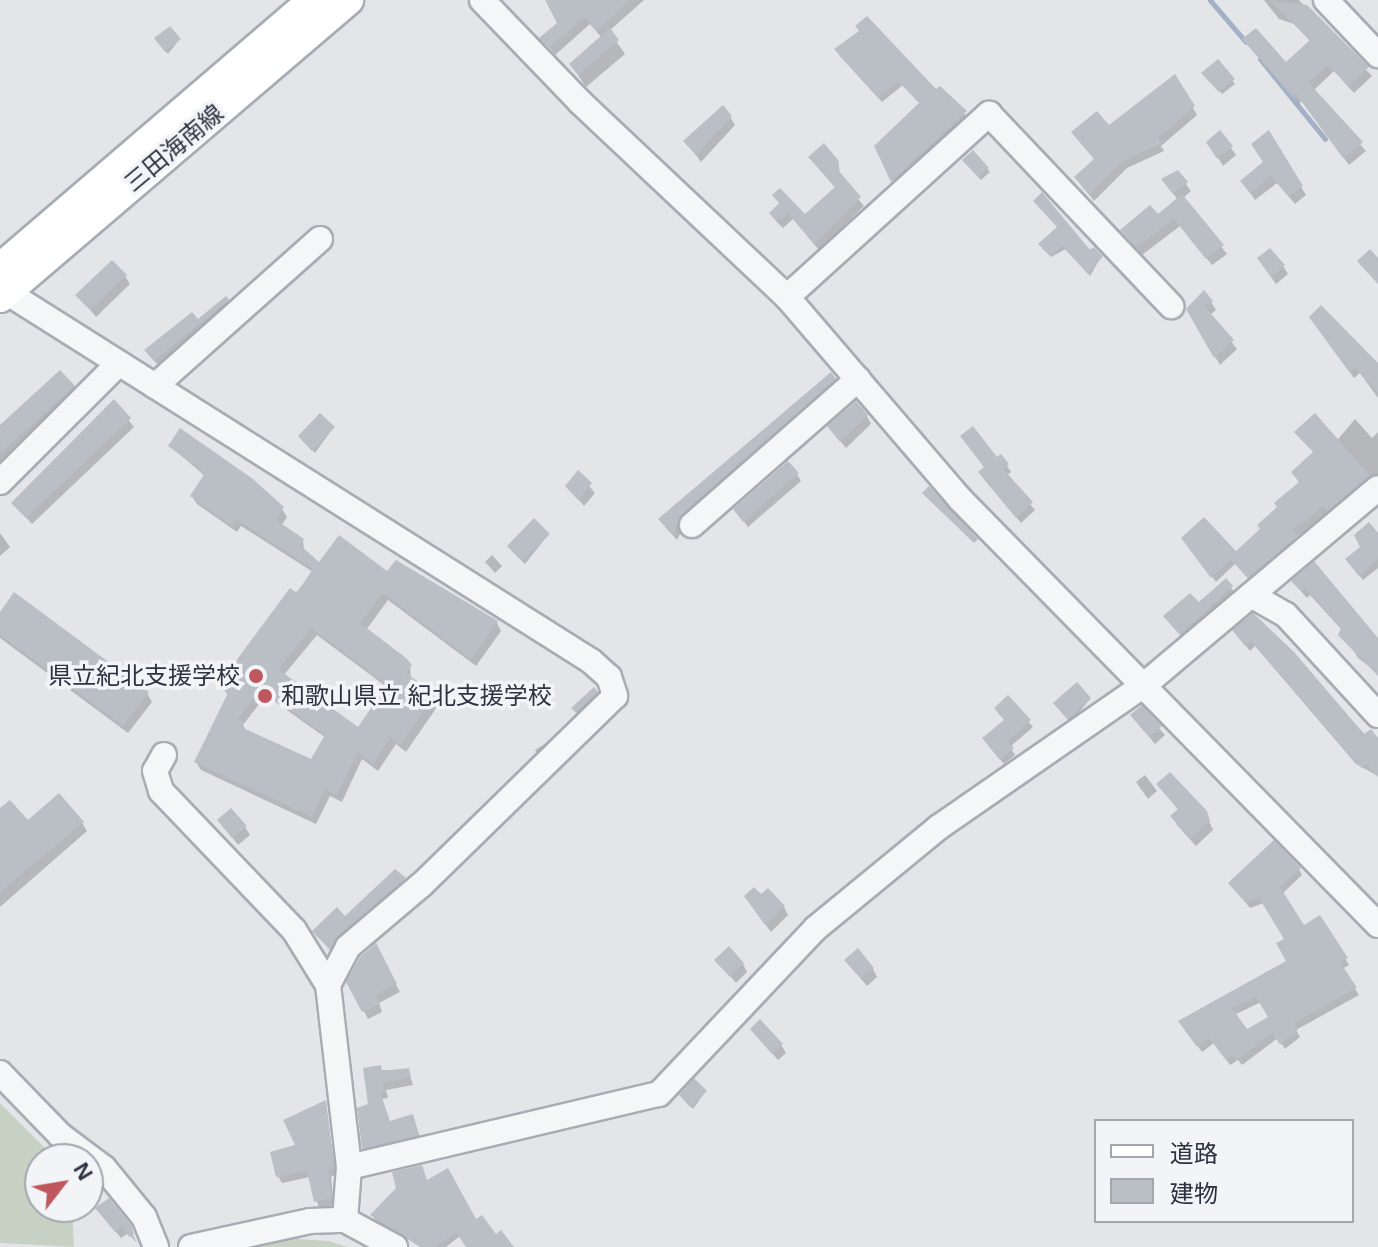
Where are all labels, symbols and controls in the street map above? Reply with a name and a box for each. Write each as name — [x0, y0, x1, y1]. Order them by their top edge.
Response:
street label: 三田海南線 — [119, 98, 229, 198]
place label: 県立紀北支援学校 — [48, 662, 240, 690]
marker: 県立紀北支援学校 — [247, 667, 265, 685]
place label: 和歌山県立 紀北支援学校 — [281, 682, 552, 710]
marker: 和歌山県立 紀北支援学校 — [256, 687, 274, 705]
legend — [1094, 1119, 1354, 1223]
text: 道路 — [1170, 1140, 1218, 1167]
north arrow — [24, 1143, 104, 1223]
text: N — [68, 1158, 98, 1185]
text: 建物 — [1170, 1180, 1218, 1207]

